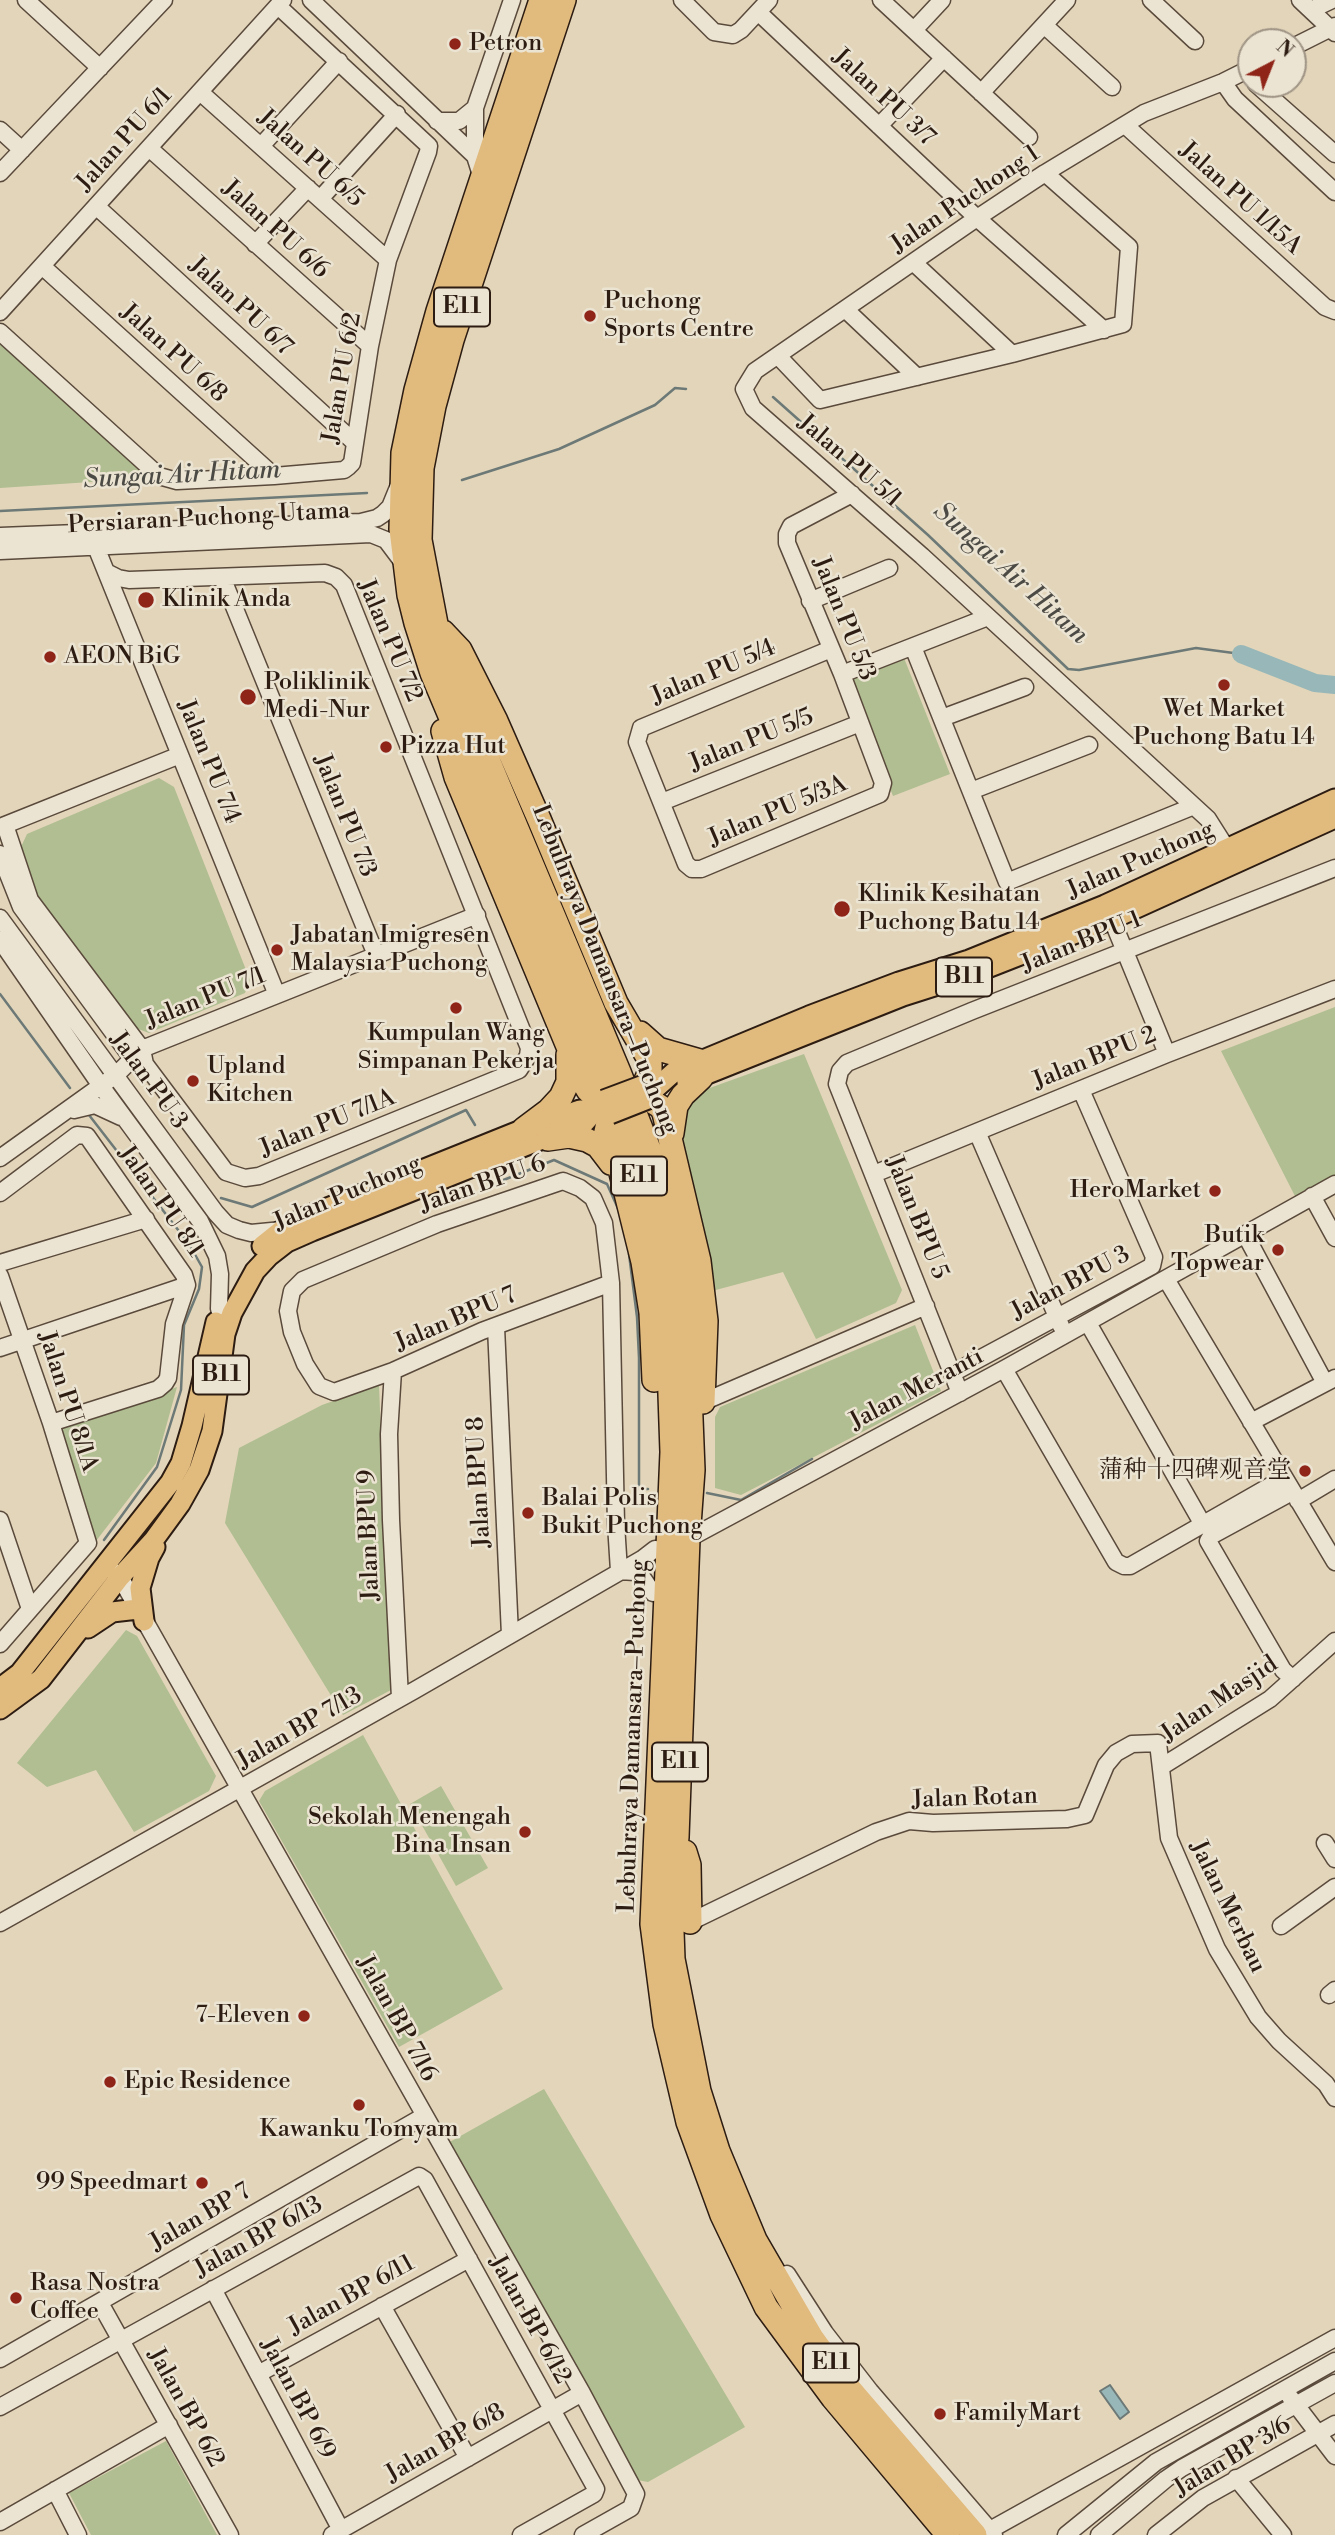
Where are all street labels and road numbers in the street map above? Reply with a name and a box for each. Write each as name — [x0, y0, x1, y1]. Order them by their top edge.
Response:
street label: Jalan PU 3/7 — [826, 43, 940, 153]
street label: Jalan PU 6/1 — [71, 82, 179, 198]
street label: Jalan PU 6/5 — [251, 104, 369, 214]
street label: Jalan PU 1/15A — [1173, 137, 1307, 261]
street label: Jalan Puchong 1 — [886, 140, 1046, 260]
street label: Jalan PU 6/6 — [216, 175, 334, 285]
street label: Jalan PU 6/7 — [182, 252, 298, 362]
road number: E11 — [434, 288, 490, 326]
street label: Jalan PU 6/8 — [114, 299, 232, 409]
street label: Jalan PU 6/2 — [317, 310, 369, 446]
street label: Jalan PU 5/1 — [791, 409, 907, 515]
street label: Persiaran Puchong Utama — [67, 497, 351, 541]
street label: Jalan PU 5/3 — [805, 553, 881, 685]
street label: Jalan PU 7/2 — [350, 575, 428, 707]
street label: Jalan PU 5/4 — [648, 634, 780, 712]
street label: Jalan PU 7/4 — [170, 696, 246, 828]
street label: Jalan PU 5/5 — [686, 703, 818, 779]
street label: Jalan PU 7/3 — [306, 750, 382, 882]
street label: Jalan PU 5/3A — [705, 770, 851, 854]
street label: Lebuhraya Damansara–Puchong — [524, 801, 684, 1139]
street label: Jalan Puchong — [1063, 816, 1219, 906]
street label: Jalan BPU 1 — [1018, 906, 1146, 980]
road number: B11 — [936, 958, 992, 996]
street label: Jalan PU 7/1 — [142, 962, 270, 1036]
street label: Jalan BPU 2 — [1029, 1021, 1161, 1097]
street label: Jalan PU 3 — [103, 1027, 193, 1135]
street label: Jalan PU 7/1A — [256, 1084, 400, 1164]
street label: Jalan PU 8/1 — [111, 1141, 209, 1263]
street label: Jalan Puchong — [270, 1150, 426, 1238]
street label: Jalan BPU 6 — [416, 1150, 550, 1220]
street label: Jalan BPU 5 — [878, 1152, 954, 1284]
road number: E11 — [611, 1156, 667, 1196]
street label: Jalan BPU 3 — [1007, 1241, 1135, 1327]
street label: Jalan BPU 7 — [391, 1282, 521, 1358]
street label: Jalan PU 8/1A — [31, 1328, 103, 1476]
street label: Jalan Meranti — [845, 1343, 989, 1437]
road number: B11 — [193, 1356, 249, 1394]
street label: Jalan BPU 8 — [462, 1416, 498, 1548]
street label: Jalan BPU 9 — [353, 1469, 387, 1601]
street label: Lebuhraya Damansara–Puchong — [613, 1559, 655, 1913]
street label: Jalan Masjid — [1156, 1651, 1284, 1749]
street label: Jalan BP 7/13 — [232, 1682, 368, 1776]
road number: E11 — [652, 1742, 708, 1782]
street label: Jalan Rotan — [912, 1782, 1038, 1816]
street label: Jalan Merbau — [1183, 1836, 1271, 1978]
street label: Jalan BP 7/16 — [350, 1951, 442, 2087]
street label: Jalan BP 7 — [146, 2178, 256, 2258]
street label: Jalan BP 6/13 — [190, 2191, 328, 2285]
street label: Jalan BP 6/11 — [284, 2250, 420, 2342]
street label: Jalan BP 6/12 — [482, 2251, 576, 2389]
street label: Jalan BP 6/9 — [253, 2334, 341, 2464]
street label: Jalan BP 6/2 — [140, 2343, 230, 2473]
road number: E11 — [803, 2344, 859, 2382]
street label: Jalan BP 6/8 — [381, 2398, 511, 2490]
street label: Jalan BP 3/6 — [1169, 2412, 1297, 2504]

